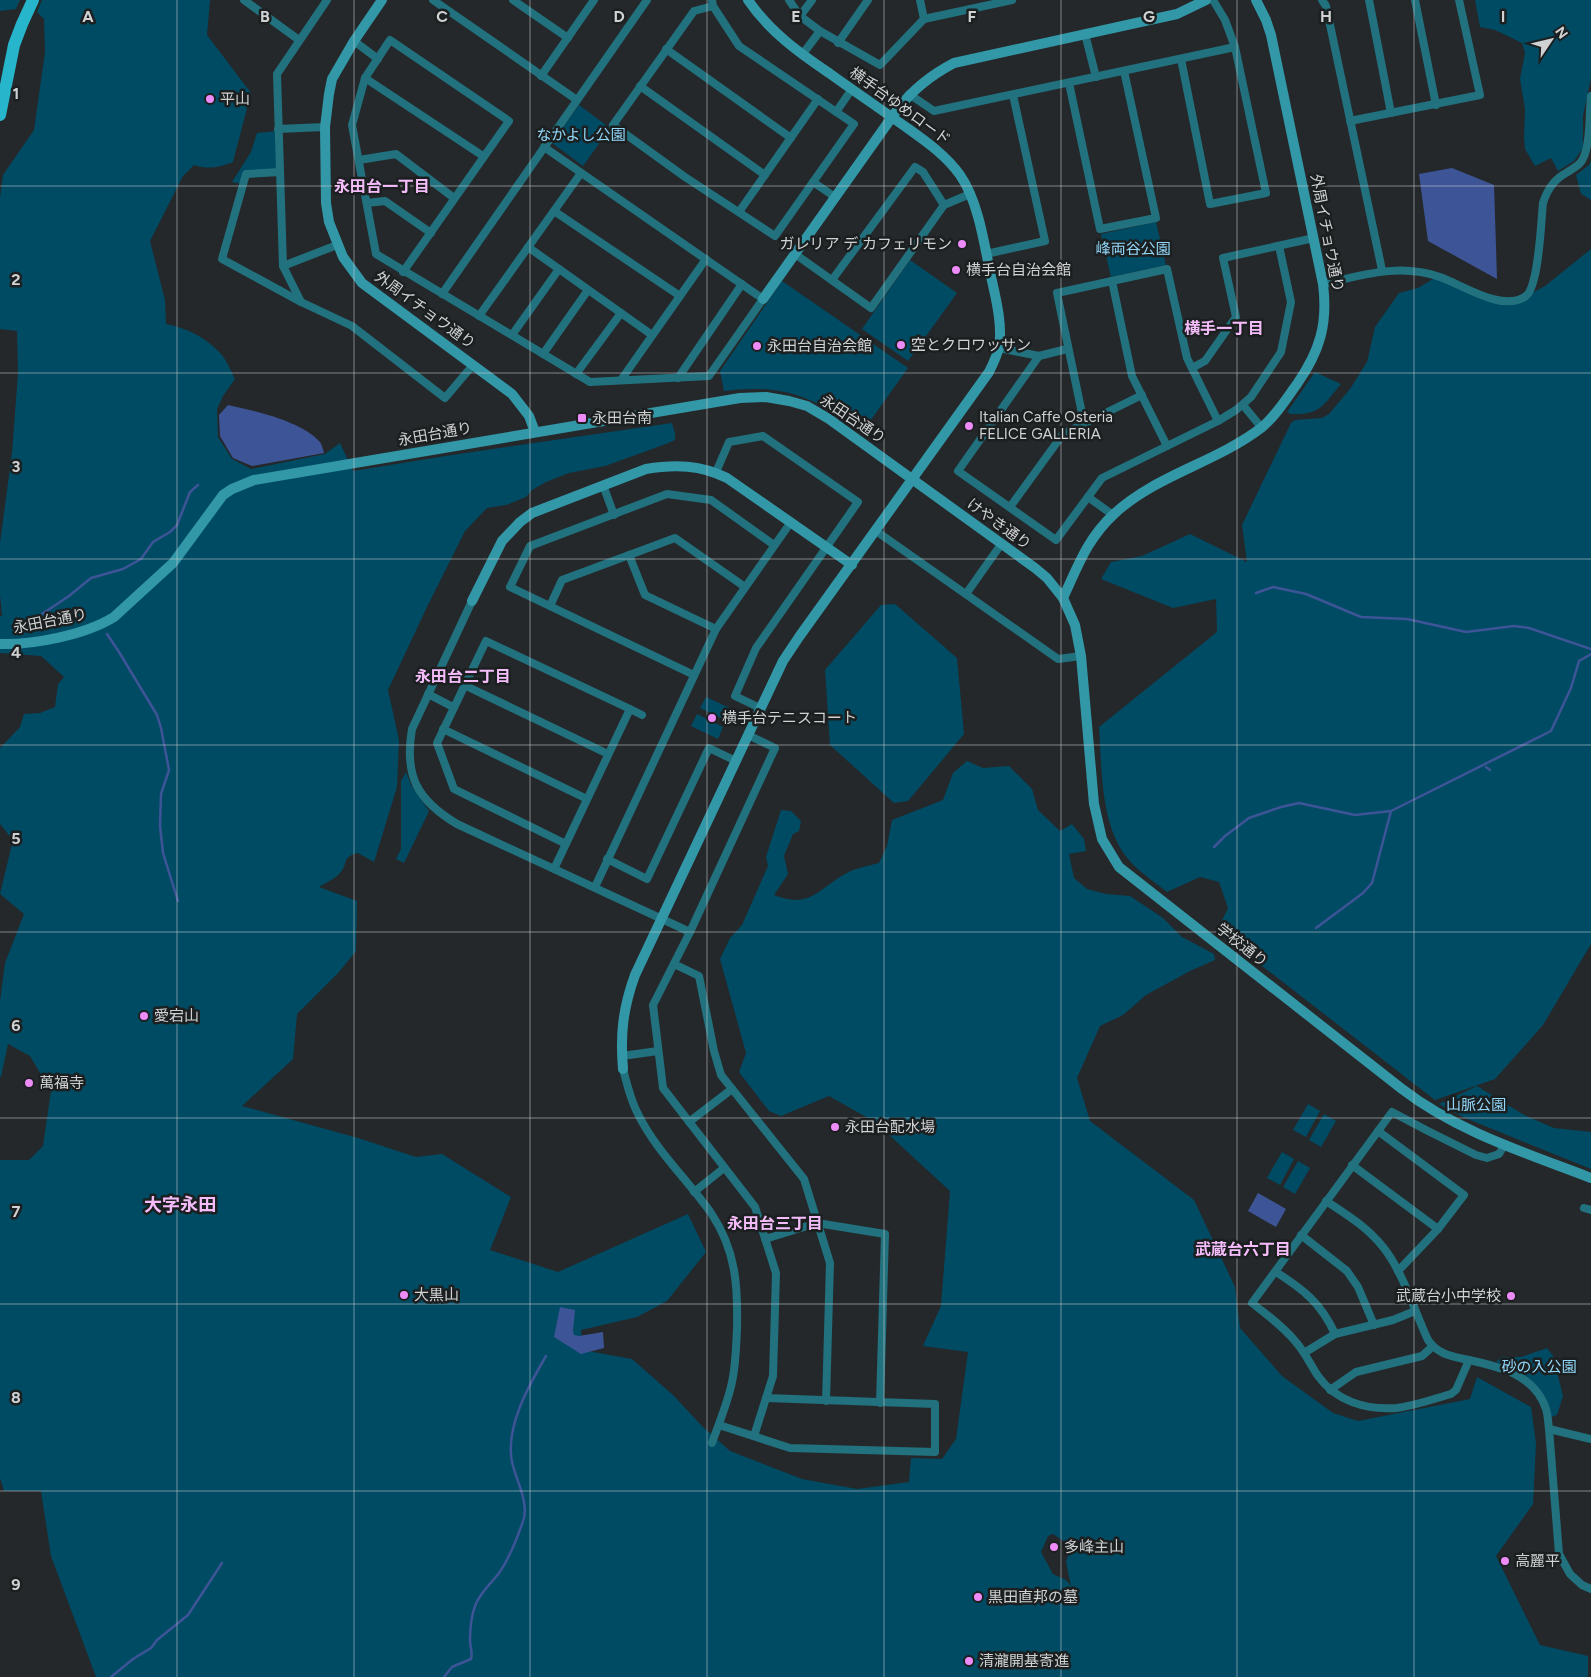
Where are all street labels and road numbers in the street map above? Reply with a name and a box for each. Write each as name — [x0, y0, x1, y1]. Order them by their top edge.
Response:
street label: 横手台ゆめロード — [846, 63, 954, 149]
street label: 外周イチョウ通り — [1307, 172, 1347, 294]
street label: 外周イチョウ通り — [371, 267, 479, 353]
street label: 永田台通り — [817, 391, 889, 447]
street label: 永田台通り — [396, 419, 474, 449]
street label: けやき通り — [963, 495, 1035, 553]
street label: 永田台通り — [11, 605, 89, 637]
street label: 学校通り — [1213, 919, 1271, 971]

